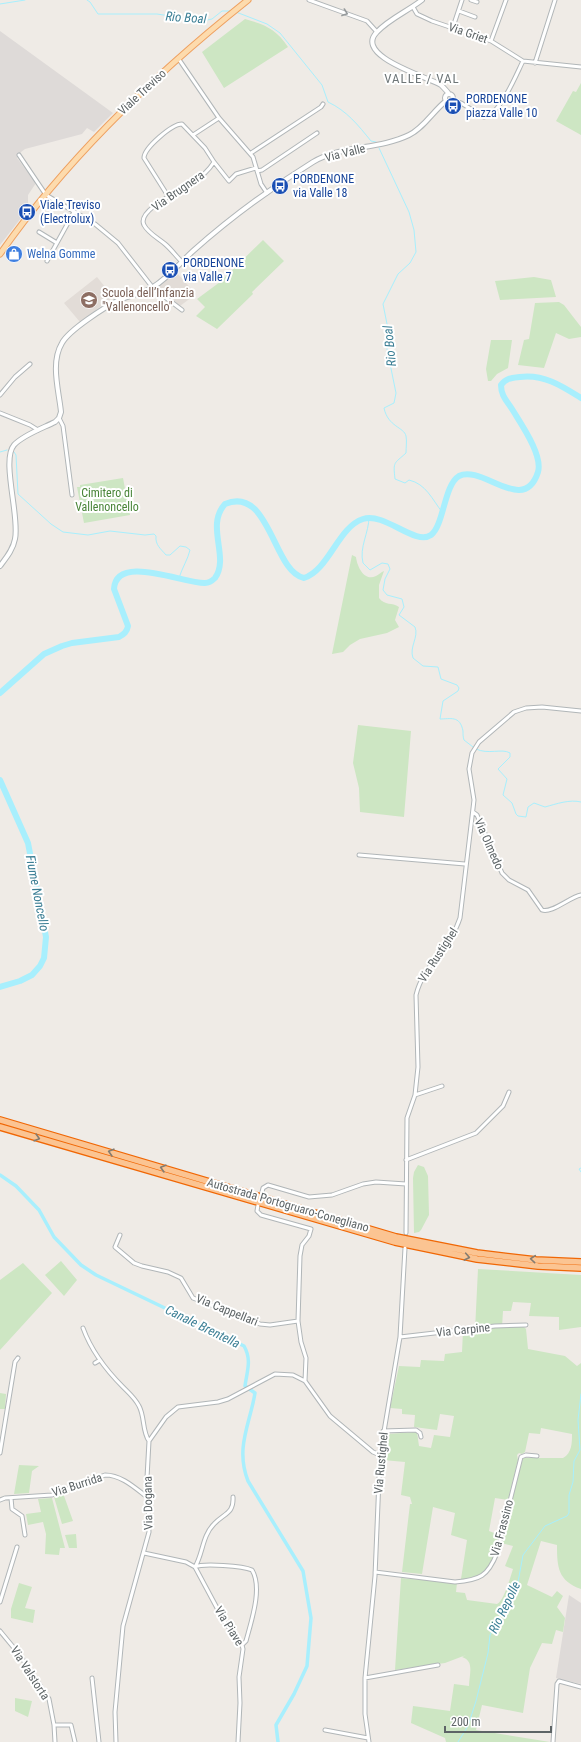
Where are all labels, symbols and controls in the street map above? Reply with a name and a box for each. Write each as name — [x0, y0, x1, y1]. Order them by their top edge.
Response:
one-way arrow — [341, 8, 348, 17]
water label: Rio Boal — [165, 9, 208, 26]
street label: Via Griet — [446, 20, 490, 46]
street label: Viale Treviso — [115, 66, 169, 118]
district label: VALLE / VAL — [384, 71, 460, 86]
place label: PORDENONE piazza Valle 10 — [466, 92, 537, 120]
bus stop icon: PORDENONE piazza Valle 10 — [443, 96, 463, 116]
street label: Via Valle — [323, 141, 367, 165]
street label: Via Brugnera — [149, 168, 207, 214]
place label: PORDENONE via Valle 18 — [293, 172, 354, 200]
bus stop icon: PORDENONE via Valle 18 — [270, 176, 290, 196]
place label: Viale Treviso (Electrolux) — [40, 198, 100, 226]
bus stop icon: Viale Treviso (Electrolux) — [17, 202, 37, 222]
shop icon: Welna Gomme — [4, 244, 24, 264]
place label: Welna Gomme — [27, 247, 96, 261]
place label: PORDENONE via Valle 7 — [183, 256, 244, 284]
bus stop icon: PORDENONE via Valle 7 — [160, 260, 180, 280]
place label: Scuola dell’Infanzia "Vallenoncello" — [102, 286, 194, 314]
school or university icon: Scuola dell’Infanzia "Vallenoncello" — [79, 290, 99, 310]
water label: Rio Boal — [380, 324, 399, 367]
park label: Cimitero di Vallenoncello — [75, 486, 139, 514]
street label: Via Olmedo — [472, 816, 506, 872]
water label: Fiume Noncello — [23, 854, 52, 933]
street label: Via Rustighel — [415, 925, 461, 985]
one-way arrow — [34, 1133, 41, 1141]
one-way arrow — [107, 1148, 114, 1157]
one-way arrow — [160, 1164, 167, 1173]
street label: Autostrada Portogruaro-Conegliano — [205, 1175, 371, 1235]
one-way arrow — [464, 1252, 470, 1261]
one-way arrow — [530, 1255, 536, 1264]
street label: Via Cappellari — [194, 1291, 260, 1329]
water label: Canale Brentella — [163, 1302, 243, 1351]
street label: Via Carpine — [435, 1320, 491, 1340]
street label: Via Rustighel — [371, 1431, 391, 1495]
street label: Via Burrida — [50, 1470, 104, 1500]
street label: Via Dogana — [141, 1476, 155, 1530]
street label: Via Frassino — [488, 1498, 516, 1558]
water label: Rio Repolle — [485, 1579, 523, 1636]
street label: Via Piave — [211, 1604, 247, 1649]
street label: Via Valstorta — [7, 1644, 53, 1703]
scale bar — [445, 1708, 551, 1734]
text: 200 m — [451, 1715, 481, 1729]

